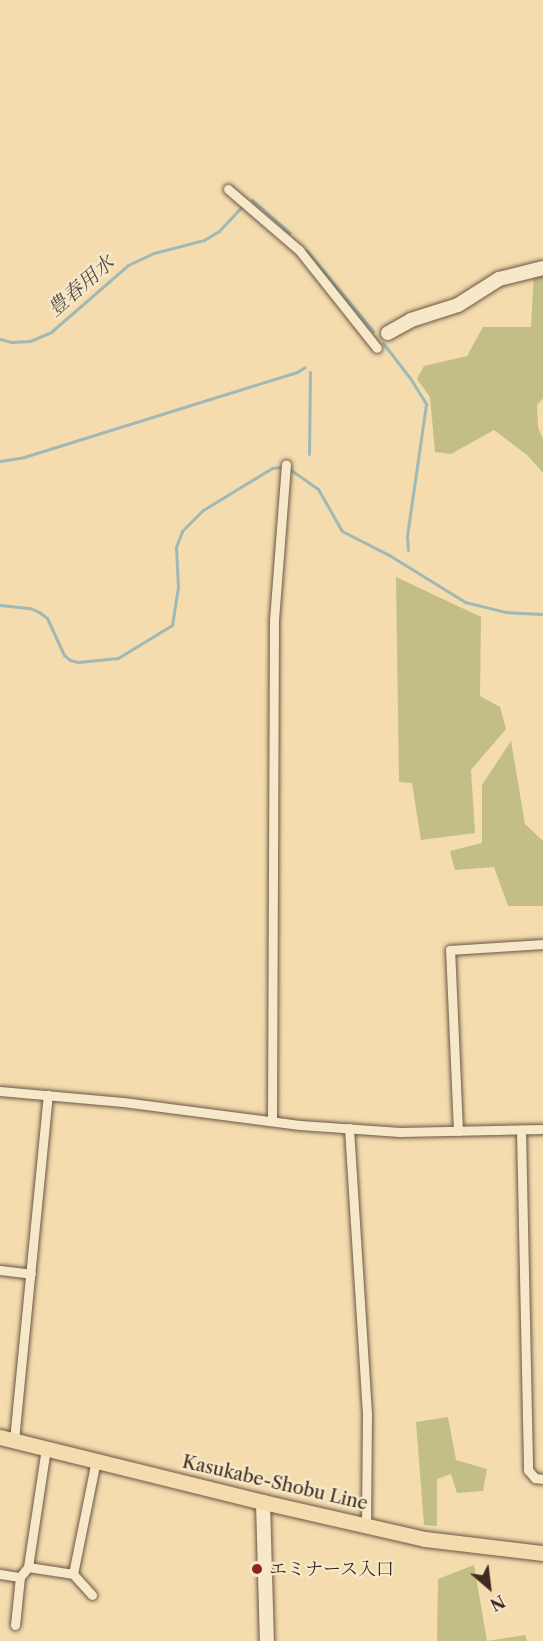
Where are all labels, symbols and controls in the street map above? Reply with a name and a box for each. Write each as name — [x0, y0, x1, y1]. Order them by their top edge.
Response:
water label: 豊春用水 — [43, 251, 119, 321]
street label: Kasukabe-Shobu Line — [180, 1451, 370, 1515]
north arrow — [459, 1557, 519, 1617]
place label: エミナース入口 — [269, 1558, 395, 1580]
marker: エミナース入口 — [250, 1562, 264, 1576]
text: N — [487, 1591, 508, 1615]

